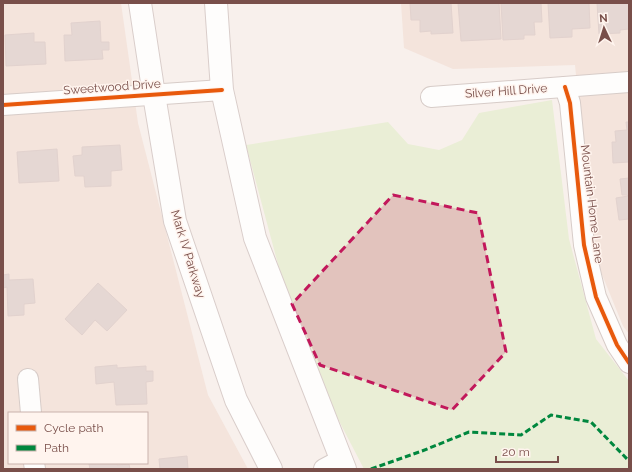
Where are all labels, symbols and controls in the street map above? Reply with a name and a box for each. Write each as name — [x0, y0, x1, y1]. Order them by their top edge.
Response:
north arrow — [584, 8, 624, 48]
text: N — [599, 12, 608, 25]
street label: Sweetwood Drive — [63, 77, 161, 97]
street label: Silver Hill Drive — [464, 81, 548, 101]
street label: Mountain Home Lane — [578, 144, 606, 264]
street label: Mark IV Parkway — [168, 208, 208, 300]
legend — [8, 412, 148, 464]
text: Cycle path — [44, 421, 103, 435]
scale bar — [496, 438, 558, 464]
text: Path — [44, 441, 69, 455]
text: 20 m — [502, 445, 530, 459]

